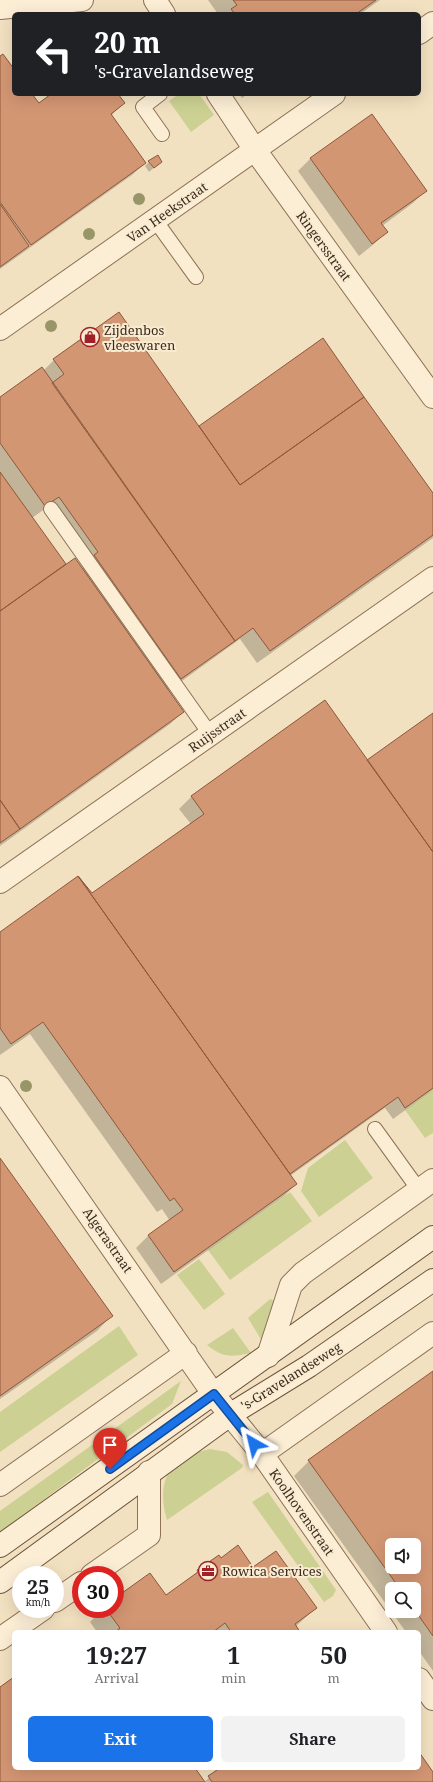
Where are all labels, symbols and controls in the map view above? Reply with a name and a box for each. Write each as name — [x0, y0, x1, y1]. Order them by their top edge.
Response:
text: 20 m — [94, 23, 161, 61]
icon: left — [28, 28, 80, 80]
text: 's-Gravelandseweg — [94, 59, 254, 83]
street label: Van Heekstraat — [123, 177, 211, 246]
street label: Ringersstraat — [292, 207, 356, 285]
place label: Zijdenbos vleeswaren — [104, 321, 176, 354]
shop icon: Zijdenbos vleeswaren — [79, 326, 101, 348]
street label: Ruijsstraat — [185, 703, 250, 756]
street label: Algerastraat — [79, 1204, 137, 1277]
street label: 's-Gravelandseweg — [237, 1338, 345, 1414]
position arrow — [233, 1423, 275, 1465]
pin — [93, 1428, 127, 1469]
icon: arrive — [99, 1434, 121, 1456]
street label: Koolhovenstraat — [265, 1465, 339, 1559]
map controls — [385, 1538, 421, 1618]
button: sound — [385, 1538, 421, 1574]
office icon: Rowica Services — [197, 1560, 219, 1582]
place label: Rowica Services — [222, 1562, 322, 1580]
speed limit sign: 30 — [72, 1566, 124, 1618]
text: 25 — [27, 1573, 49, 1600]
button: search — [385, 1582, 421, 1618]
text: km/h — [26, 1595, 50, 1609]
text: 19:27 — [86, 1638, 147, 1671]
text: 1 — [227, 1638, 240, 1671]
text: 50 — [320, 1638, 347, 1671]
text: Arrival — [94, 1669, 139, 1687]
text: min — [221, 1669, 246, 1687]
text: m — [327, 1669, 340, 1687]
button: Exit — [28, 1716, 213, 1762]
button: Share — [221, 1716, 405, 1762]

